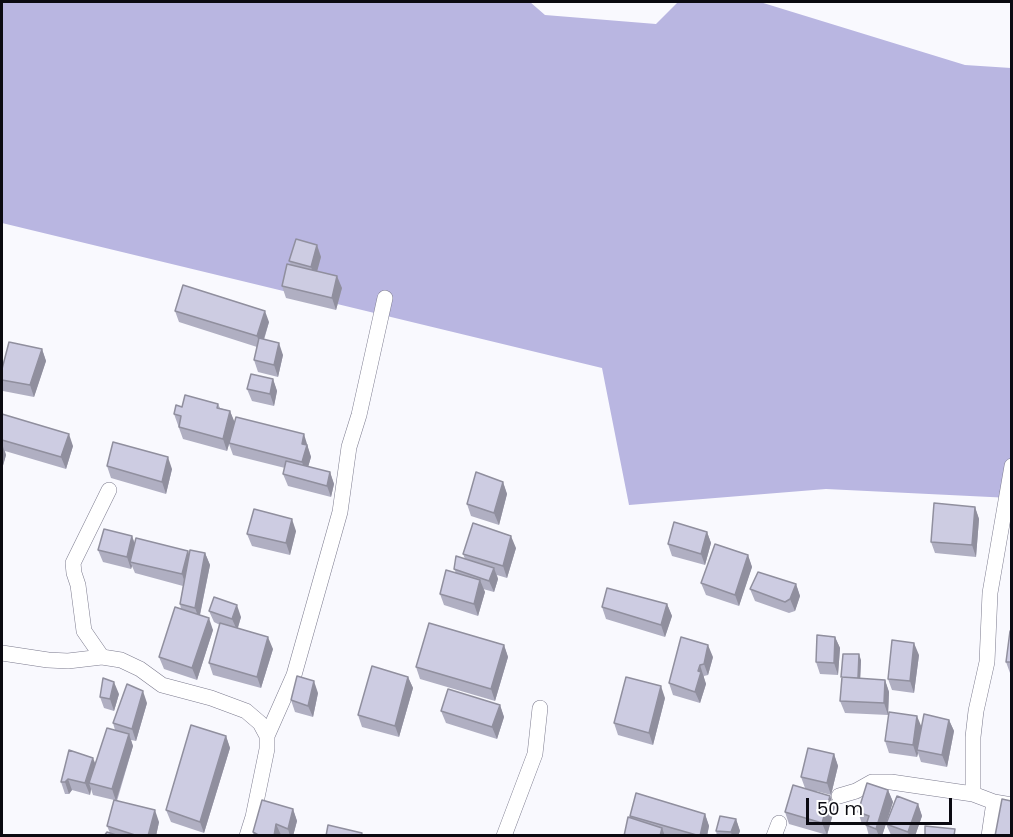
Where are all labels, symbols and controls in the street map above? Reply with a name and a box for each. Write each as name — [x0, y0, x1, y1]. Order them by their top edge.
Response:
scale bar — [809, 786, 954, 824]
text: 50 m — [817, 796, 863, 821]

